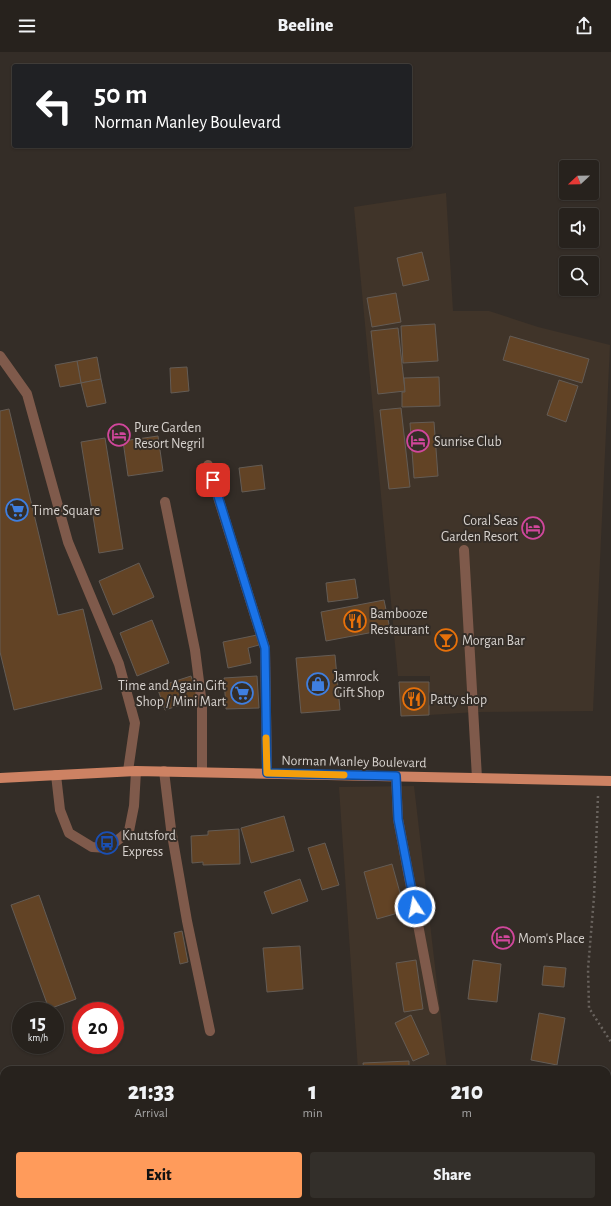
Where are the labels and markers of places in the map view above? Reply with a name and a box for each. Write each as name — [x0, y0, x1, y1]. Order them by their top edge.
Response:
place label: Pure Garden Resort Negril — [134, 421, 205, 451]
hotel icon: Pure Garden Resort Negril — [106, 422, 132, 448]
hotel icon: Sunrise Club — [405, 428, 431, 454]
place label: Sunrise Club — [434, 435, 502, 449]
pin — [196, 463, 230, 497]
supermarket icon: Time Square — [4, 497, 30, 523]
place label: Time Square — [32, 504, 100, 518]
place label: Coral Seas Garden Resort — [441, 514, 519, 544]
hotel icon: Coral Seas Garden Resort — [520, 515, 546, 541]
place label: Bambooze Restaurant — [370, 607, 430, 637]
restaurant icon: Bambooze Restaurant — [342, 608, 368, 634]
bar icon: Morgan Bar — [433, 627, 459, 653]
place label: Morgan Bar — [462, 634, 525, 648]
place label: Jamrock Gift Shop — [334, 670, 385, 700]
shop icon: Jamrock Gift Shop — [305, 671, 331, 697]
place label: Time and Again Gift Shop / Mini Mart — [118, 679, 227, 709]
supermarket icon: Time and Again Gift Shop / Mini Mart — [229, 680, 255, 706]
restaurant icon: Patty shop — [401, 686, 427, 712]
place label: Patty shop — [430, 693, 487, 707]
place label: Knutsford Express — [122, 829, 176, 859]
bus stop icon: Knutsford Express — [94, 830, 120, 856]
hotel icon: Mom's Place — [490, 925, 516, 951]
place label: Mom's Place — [518, 932, 585, 946]

